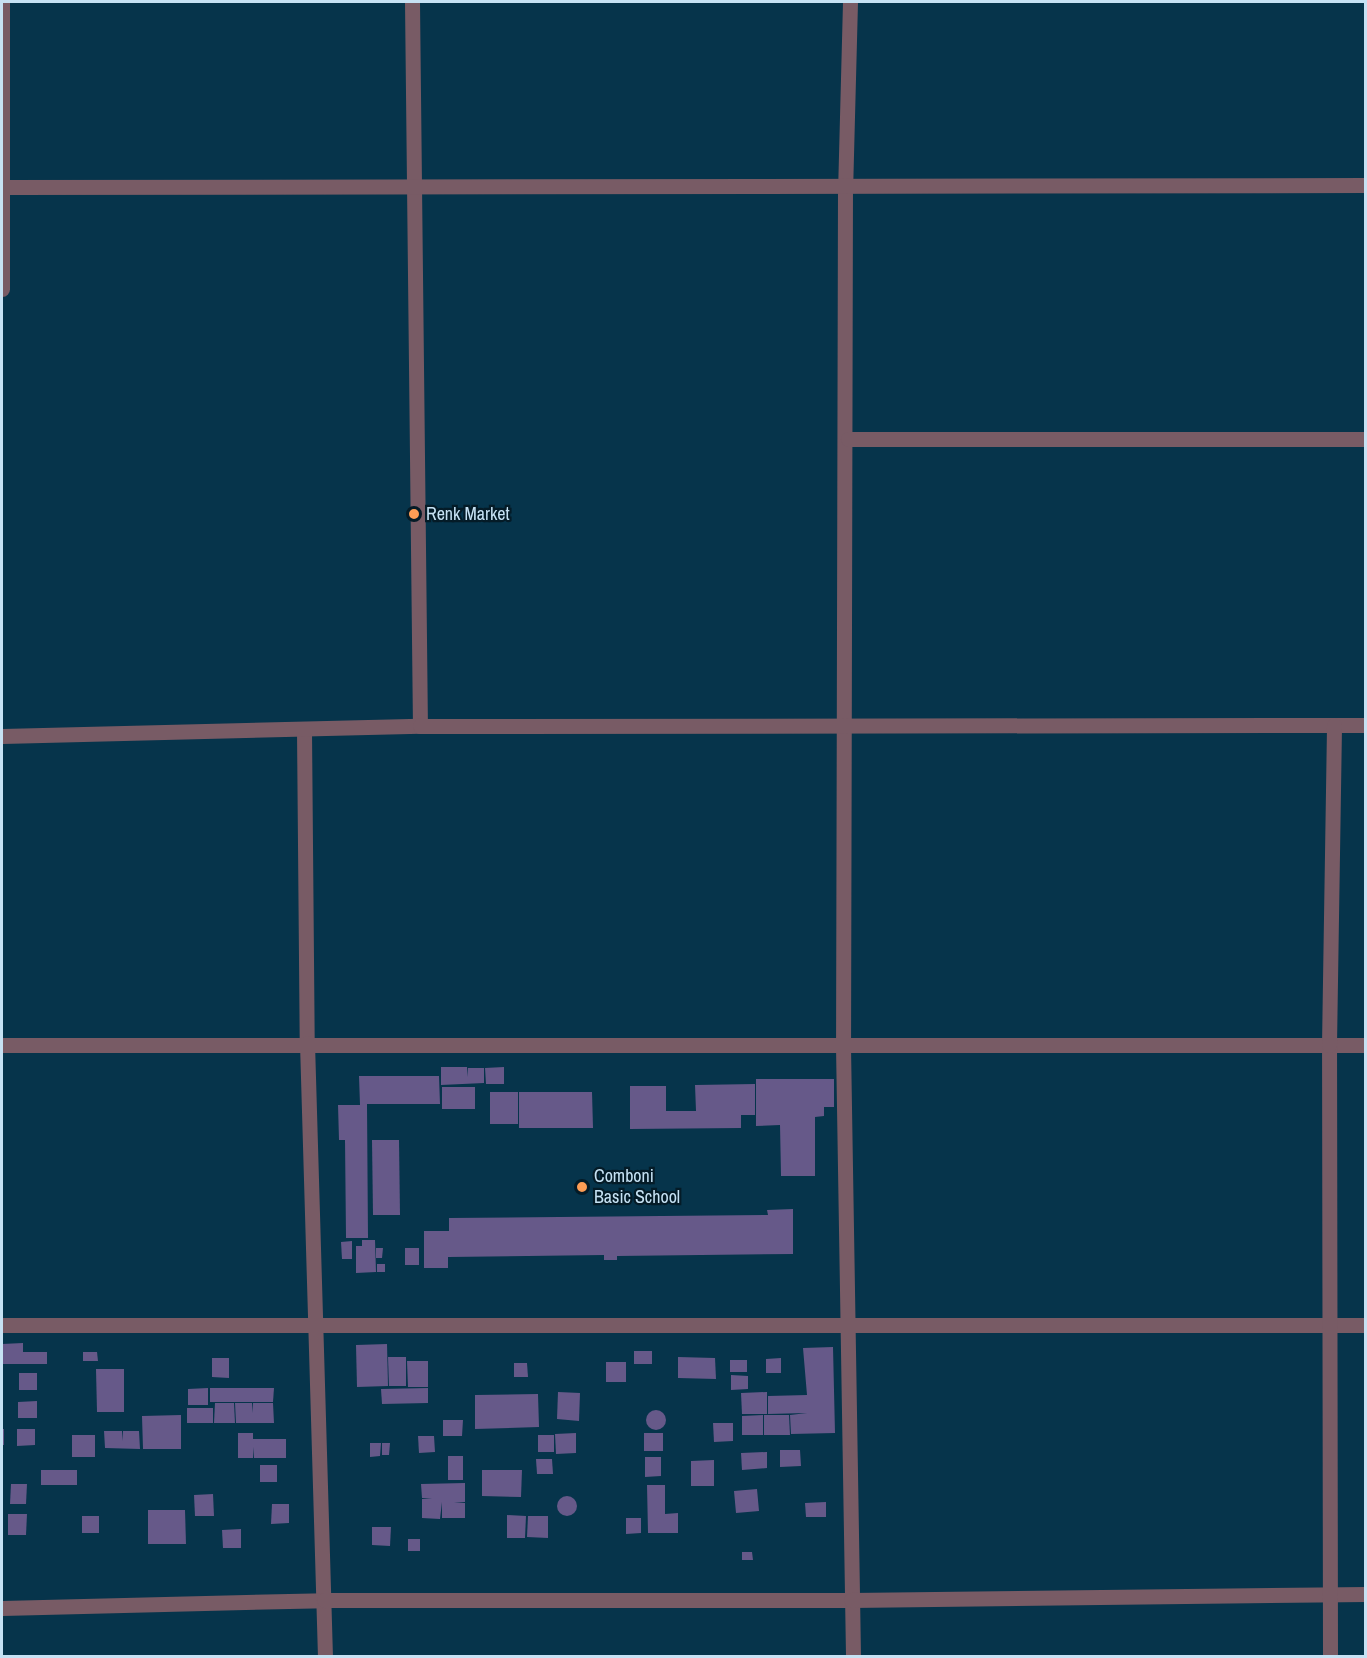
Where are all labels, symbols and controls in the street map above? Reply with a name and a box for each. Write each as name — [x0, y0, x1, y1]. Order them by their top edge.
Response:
place label: Renk Market — [426, 503, 510, 525]
marker: Renk Market — [407, 507, 421, 521]
place label: Comboni Basic School — [594, 1166, 680, 1208]
marker: Comboni Basic School — [575, 1180, 589, 1194]

